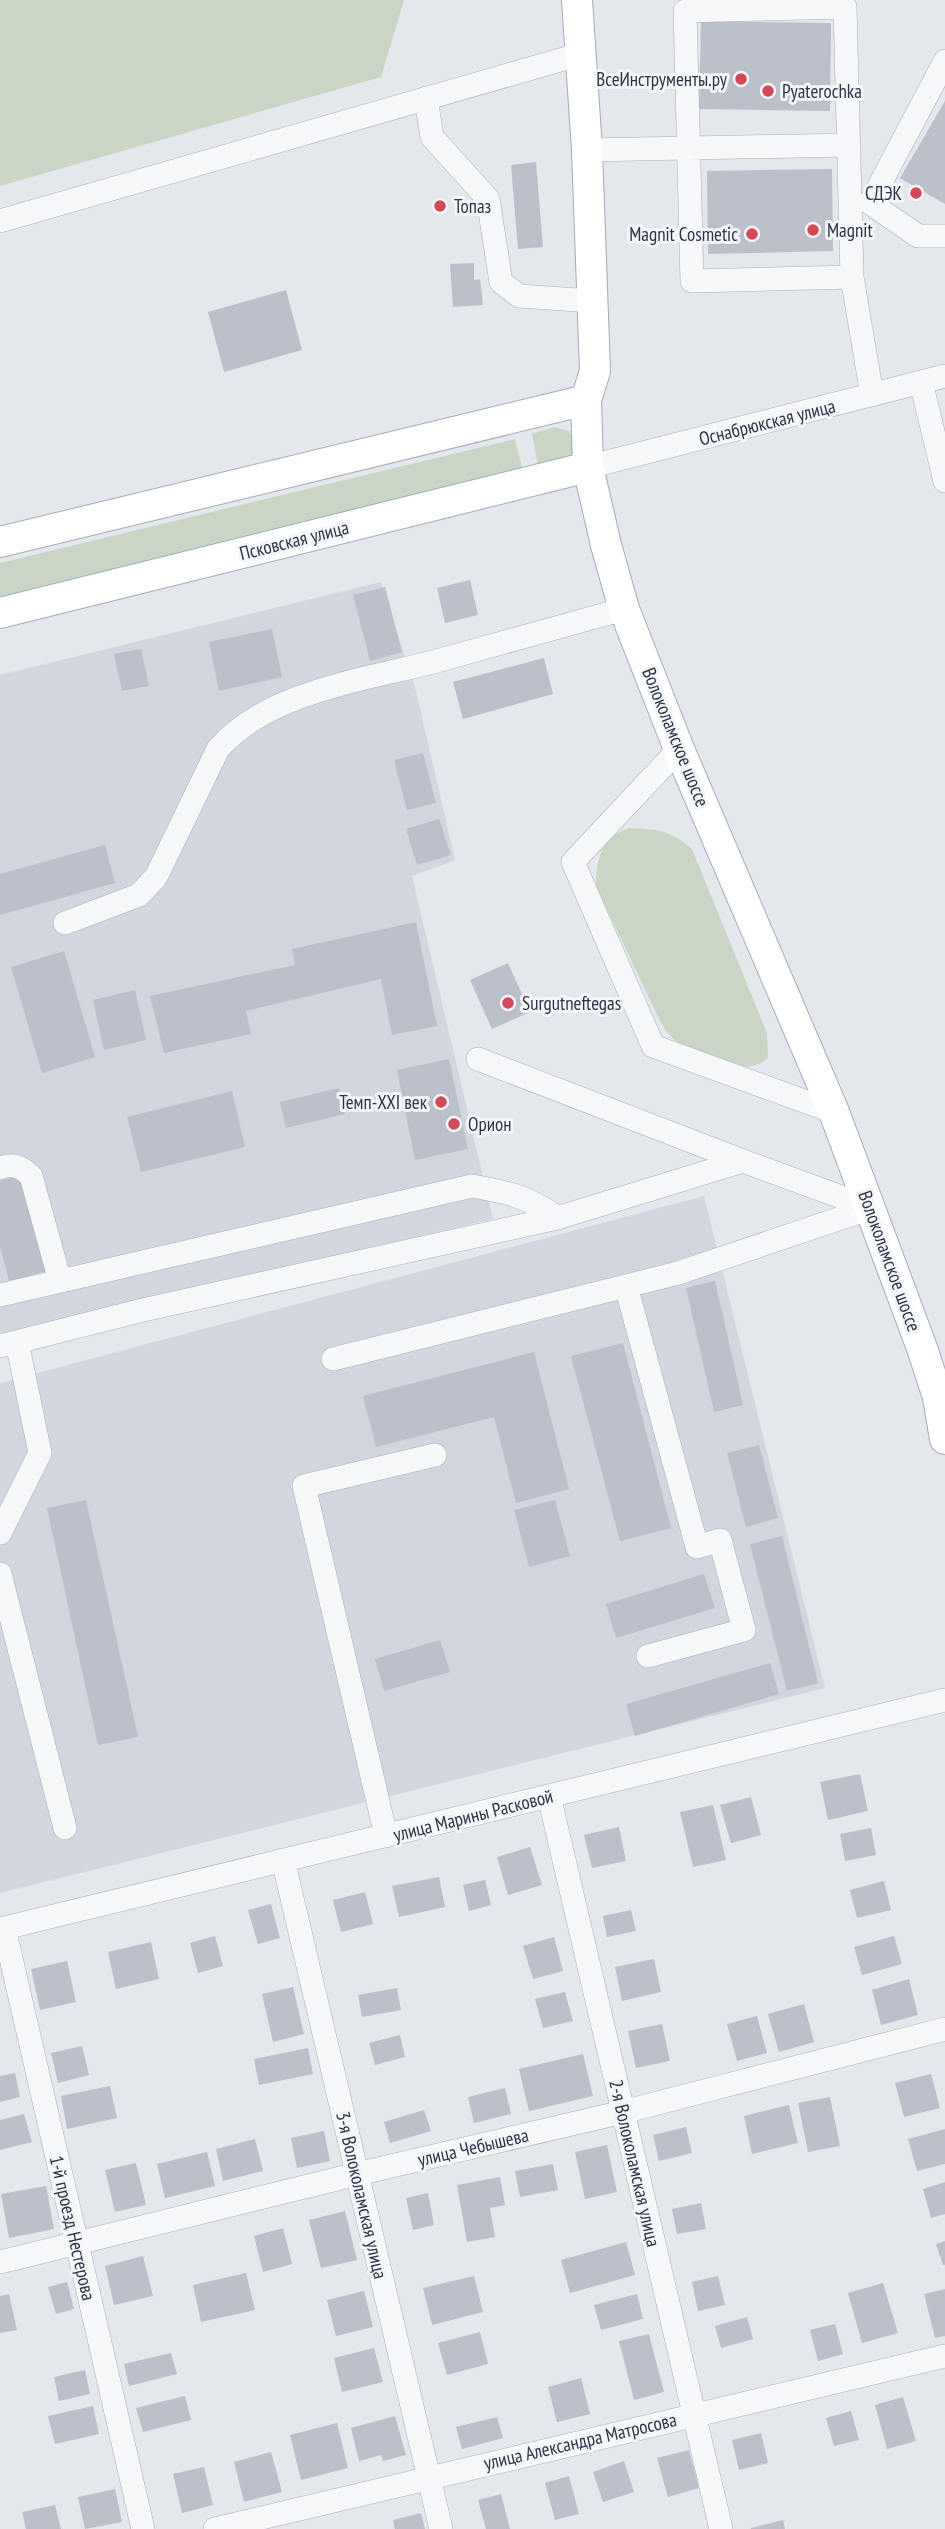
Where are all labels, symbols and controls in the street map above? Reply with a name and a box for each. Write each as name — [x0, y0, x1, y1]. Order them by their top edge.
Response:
place label: ВсеИнструменты.ру — [596, 67, 728, 91]
marker: ВсеИнструменты.ру — [733, 71, 749, 87]
place label: Pyaterochka — [782, 79, 862, 103]
marker: Pyaterochka — [760, 83, 776, 99]
place label: СДЭК — [865, 181, 902, 205]
marker: СДЭК — [908, 185, 924, 201]
place label: Топаз — [454, 194, 491, 218]
marker: Топаз — [432, 198, 448, 214]
place label: Magnit — [827, 218, 873, 242]
place label: Magnit Cosmetic — [629, 222, 738, 246]
marker: Magnit — [805, 222, 821, 238]
marker: Magnit Cosmetic — [744, 226, 760, 242]
street label: Оснабрюкская улица — [696, 393, 838, 451]
street label: Псковская улица — [237, 515, 351, 565]
street label: Волоколамское шоссе — [637, 664, 715, 810]
place label: Surgutneftegas — [522, 991, 621, 1015]
marker: Surgutneftegas — [500, 995, 516, 1011]
place label: Темп-XXI век — [339, 1090, 428, 1114]
marker: Темп-XXI век — [433, 1094, 449, 1110]
place label: Орион — [468, 1112, 512, 1136]
marker: Орион — [446, 1116, 462, 1132]
street label: Волоколамское шоссе — [853, 1187, 927, 1335]
street label: улица Марины Расковой — [391, 1784, 555, 1846]
street label: 2-я Волоколамская улица — [604, 2077, 666, 2249]
street label: 3-я Волоколамская улица — [331, 2109, 393, 2281]
street label: улица Чебышева — [415, 2123, 531, 2171]
street label: 1-й проезд Нестерова — [45, 2153, 101, 2303]
street label: улица Александра Матросова — [481, 2407, 679, 2475]

